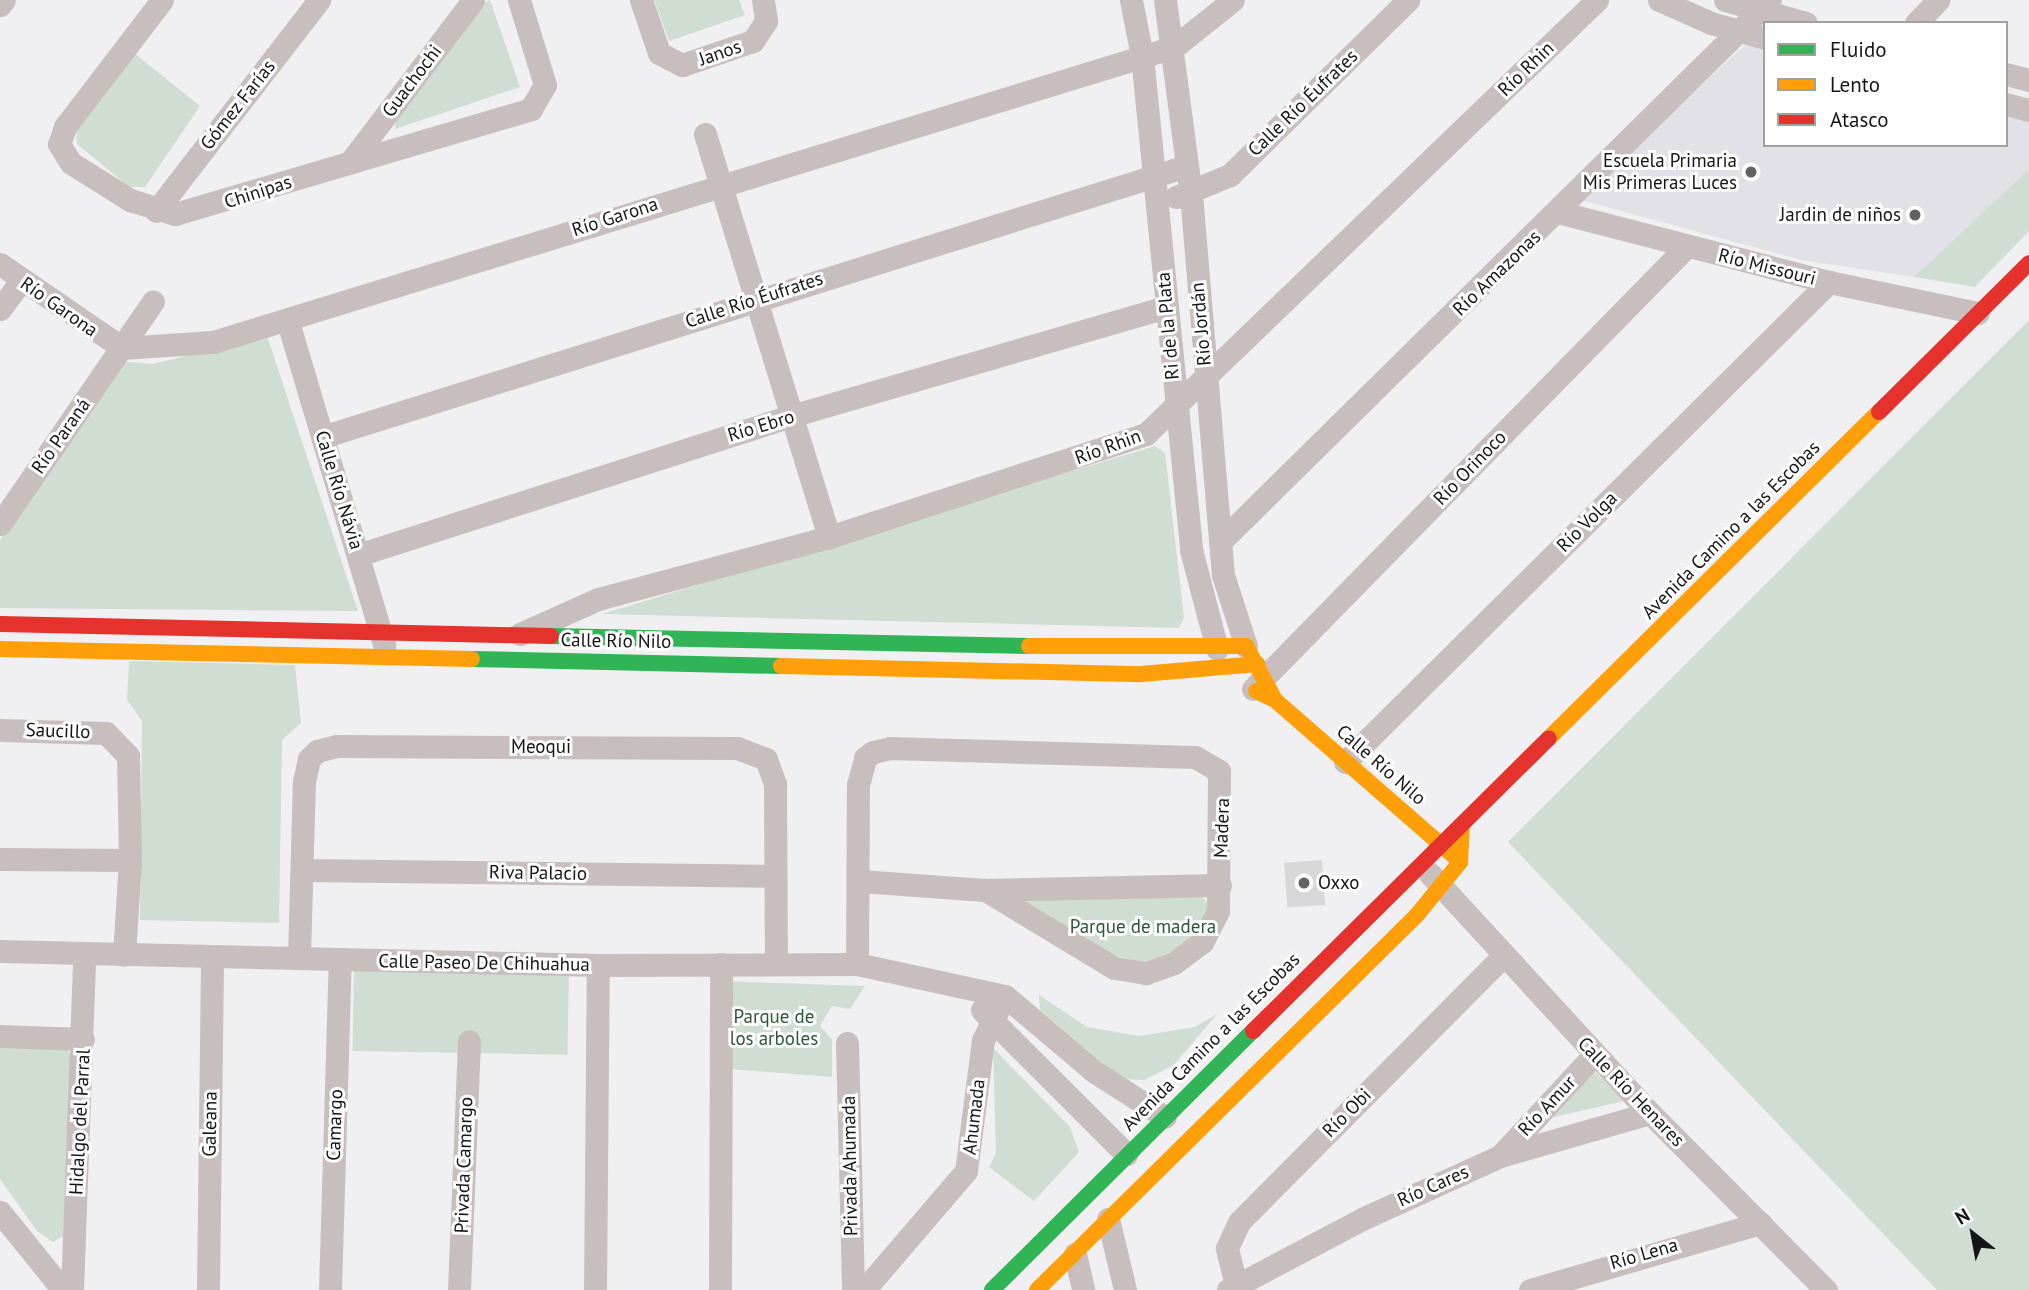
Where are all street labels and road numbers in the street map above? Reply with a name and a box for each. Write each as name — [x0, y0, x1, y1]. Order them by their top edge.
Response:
street label: Janos — [696, 35, 744, 71]
street label: Río Rhin — [1493, 37, 1559, 101]
street label: Guachochi — [377, 40, 447, 122]
street label: Calle Río Éufrates — [1243, 45, 1363, 161]
street label: Gómez Farías — [196, 55, 280, 155]
street label: Chinipas — [221, 170, 295, 214]
street label: Río Garona — [569, 192, 661, 242]
street label: Río Amazonas — [1448, 225, 1546, 321]
street label: Río Missouri — [1716, 244, 1818, 290]
street label: Calle Río Éufrates — [682, 267, 826, 333]
street label: Ri de la Plata — [1152, 271, 1184, 381]
street label: Río Garona — [16, 272, 102, 342]
street label: Río Jordán — [1186, 281, 1216, 367]
street label: Río Paraná — [27, 394, 95, 478]
street label: Río Ebro — [725, 405, 797, 447]
street label: Río Rhin — [1072, 425, 1144, 469]
street label: Río Orinoco — [1429, 426, 1511, 510]
street label: Calle Río Návia — [310, 428, 368, 552]
street label: Avenida Camino a las Escobas — [1637, 436, 1825, 624]
street label: Río Volga — [1552, 487, 1622, 557]
street label: Calle Río Nilo — [560, 629, 672, 653]
street label: Saucillo — [25, 718, 91, 744]
street label: Calle Río Nilo — [1332, 720, 1430, 810]
street label: Meoqui — [511, 736, 571, 758]
street label: Madera — [1210, 798, 1234, 858]
street label: Riva Palacio — [489, 861, 587, 885]
street label: Avenida Camino a las Escobas — [1117, 948, 1305, 1136]
street label: Calle Paseo De Chihuahua — [378, 950, 590, 976]
street label: Calle Río Henares — [1573, 1032, 1689, 1152]
street label: Hidalgo del Parral — [65, 1048, 95, 1196]
street label: Río Amur — [1513, 1071, 1581, 1141]
street label: Ahumada — [958, 1078, 990, 1156]
street label: Río Obi — [1318, 1084, 1376, 1142]
street label: Camargo — [322, 1089, 348, 1161]
street label: Galeana — [198, 1091, 222, 1157]
street label: Privada Ahumada — [837, 1095, 863, 1237]
street label: Privada Camargo — [450, 1096, 478, 1234]
street label: Río Cares — [1394, 1160, 1472, 1212]
street label: Río Lena — [1607, 1233, 1681, 1275]

